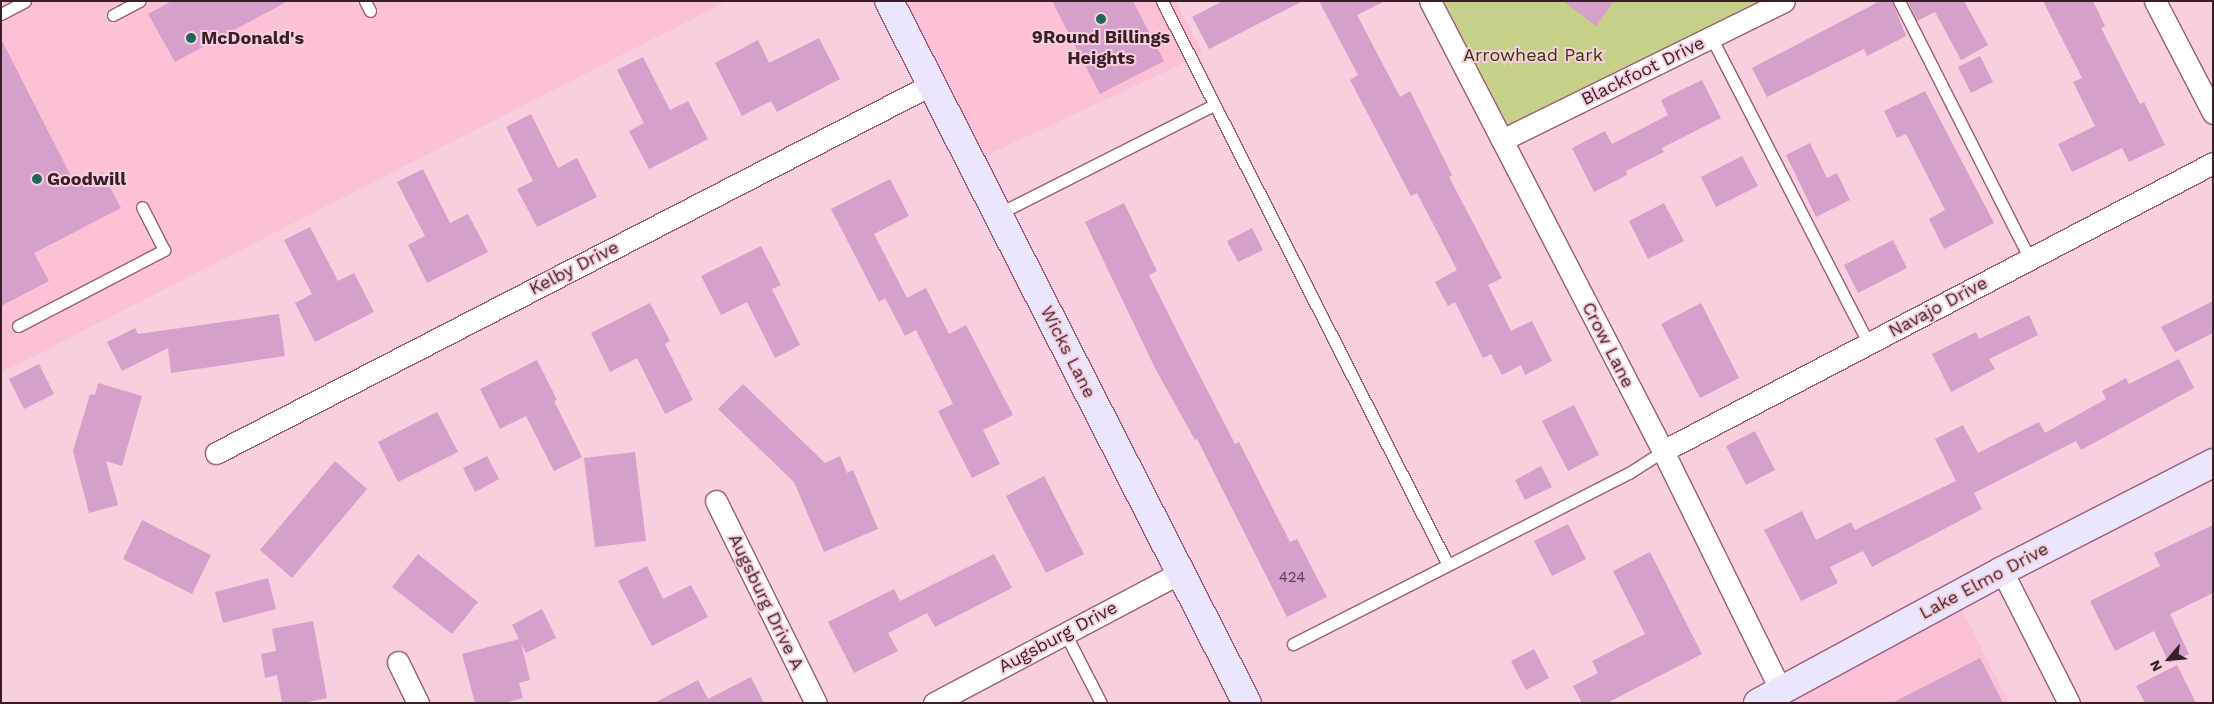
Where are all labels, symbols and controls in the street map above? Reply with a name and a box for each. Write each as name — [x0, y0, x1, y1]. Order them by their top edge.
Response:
marker: 9Round Billings Heights — [1095, 13, 1107, 25]
place label: McDonald's — [201, 27, 304, 49]
place label: 9Round Billings Heights — [1032, 27, 1170, 70]
marker: McDonald's — [185, 32, 197, 44]
street label: Blackfoot Drive — [1578, 32, 1708, 110]
park label: Arrowhead Park — [1463, 44, 1603, 66]
place label: Goodwill — [47, 168, 126, 190]
marker: Goodwill — [31, 173, 43, 185]
street label: Kelby Drive — [525, 236, 623, 300]
street label: Navajo Drive — [1885, 272, 1991, 342]
street label: Crow Lane — [1577, 298, 1639, 392]
street label: Wicks Lane — [1036, 302, 1100, 402]
street label: Augsburg Drive A — [723, 530, 809, 674]
street label: Lake Elmo Drive — [1916, 538, 2052, 624]
house number: 424 — [1279, 569, 1305, 587]
street label: Augsburg Drive — [995, 597, 1121, 677]
north arrow — [2144, 634, 2194, 684]
text: N — [2146, 658, 2165, 674]

